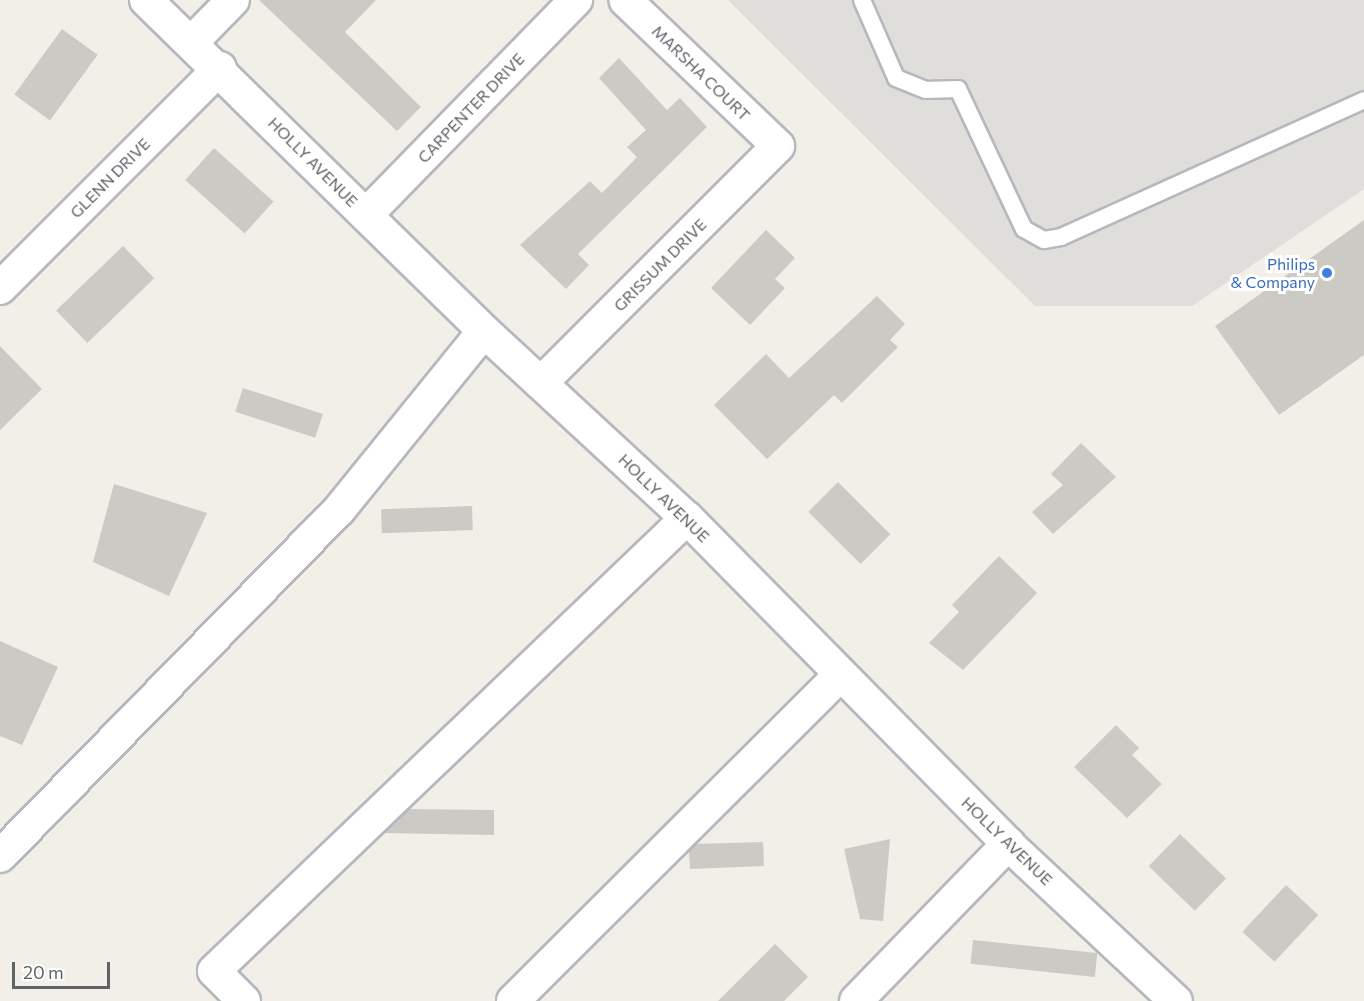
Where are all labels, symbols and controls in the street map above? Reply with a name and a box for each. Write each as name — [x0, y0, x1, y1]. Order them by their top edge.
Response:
street label: MARSHA COURT — [648, 21, 754, 125]
street label: CARPENTER DRIVE — [414, 49, 528, 167]
street label: HOLLY AVENUE — [264, 113, 362, 211]
street label: GLENN DRIVE — [66, 134, 154, 222]
street label: GRISSUM DRIVE — [610, 215, 710, 315]
place label: Philips & Company — [1231, 254, 1315, 292]
marker: Philips & Company — [1320, 266, 1334, 280]
street label: HOLLY AVENUE — [615, 450, 713, 546]
street label: HOLLY AVENUE — [958, 793, 1056, 889]
scale bar — [15, 950, 112, 988]
text: 20 m — [23, 961, 64, 983]

